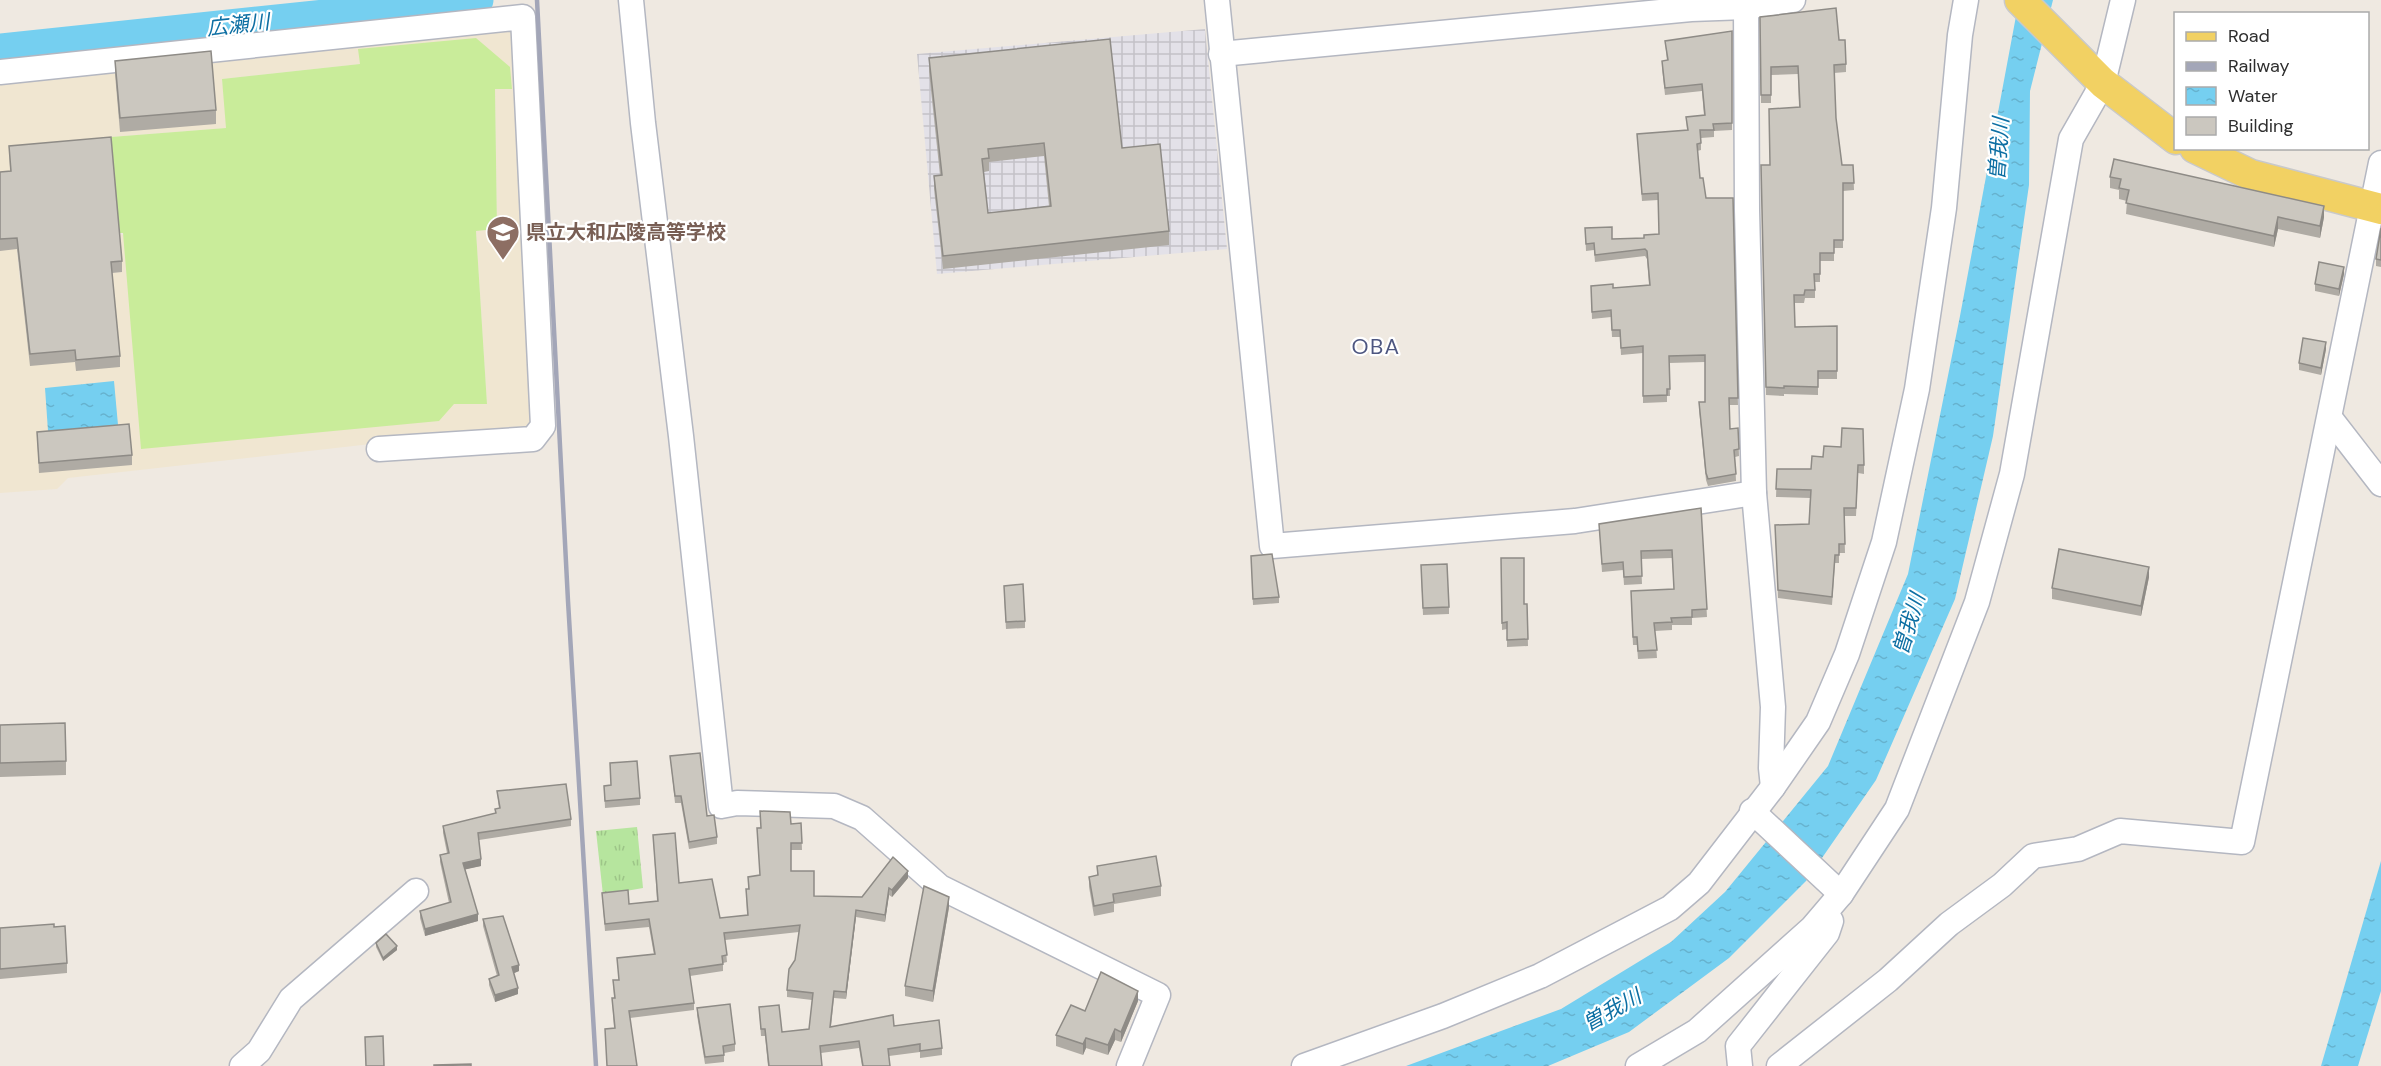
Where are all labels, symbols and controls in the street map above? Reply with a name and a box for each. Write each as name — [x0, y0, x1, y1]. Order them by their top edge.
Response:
water label: 広瀬川 — [205, 8, 273, 42]
legend — [2174, 12, 2369, 150]
text: Road — [2228, 24, 2270, 48]
text: Railway — [2228, 54, 2290, 78]
text: Water — [2228, 84, 2278, 108]
text: Building — [2228, 114, 2293, 138]
water label: 曽我川 — [1983, 115, 2015, 181]
school or university icon: 県立大和広陵高等学校 — [485, 214, 521, 261]
place label: 県立大和広陵高等学校 — [526, 219, 726, 245]
district label: OBA — [1351, 332, 1401, 361]
water label: 曽我川 — [1886, 588, 1932, 658]
water label: 曽我川 — [1578, 982, 1648, 1038]

